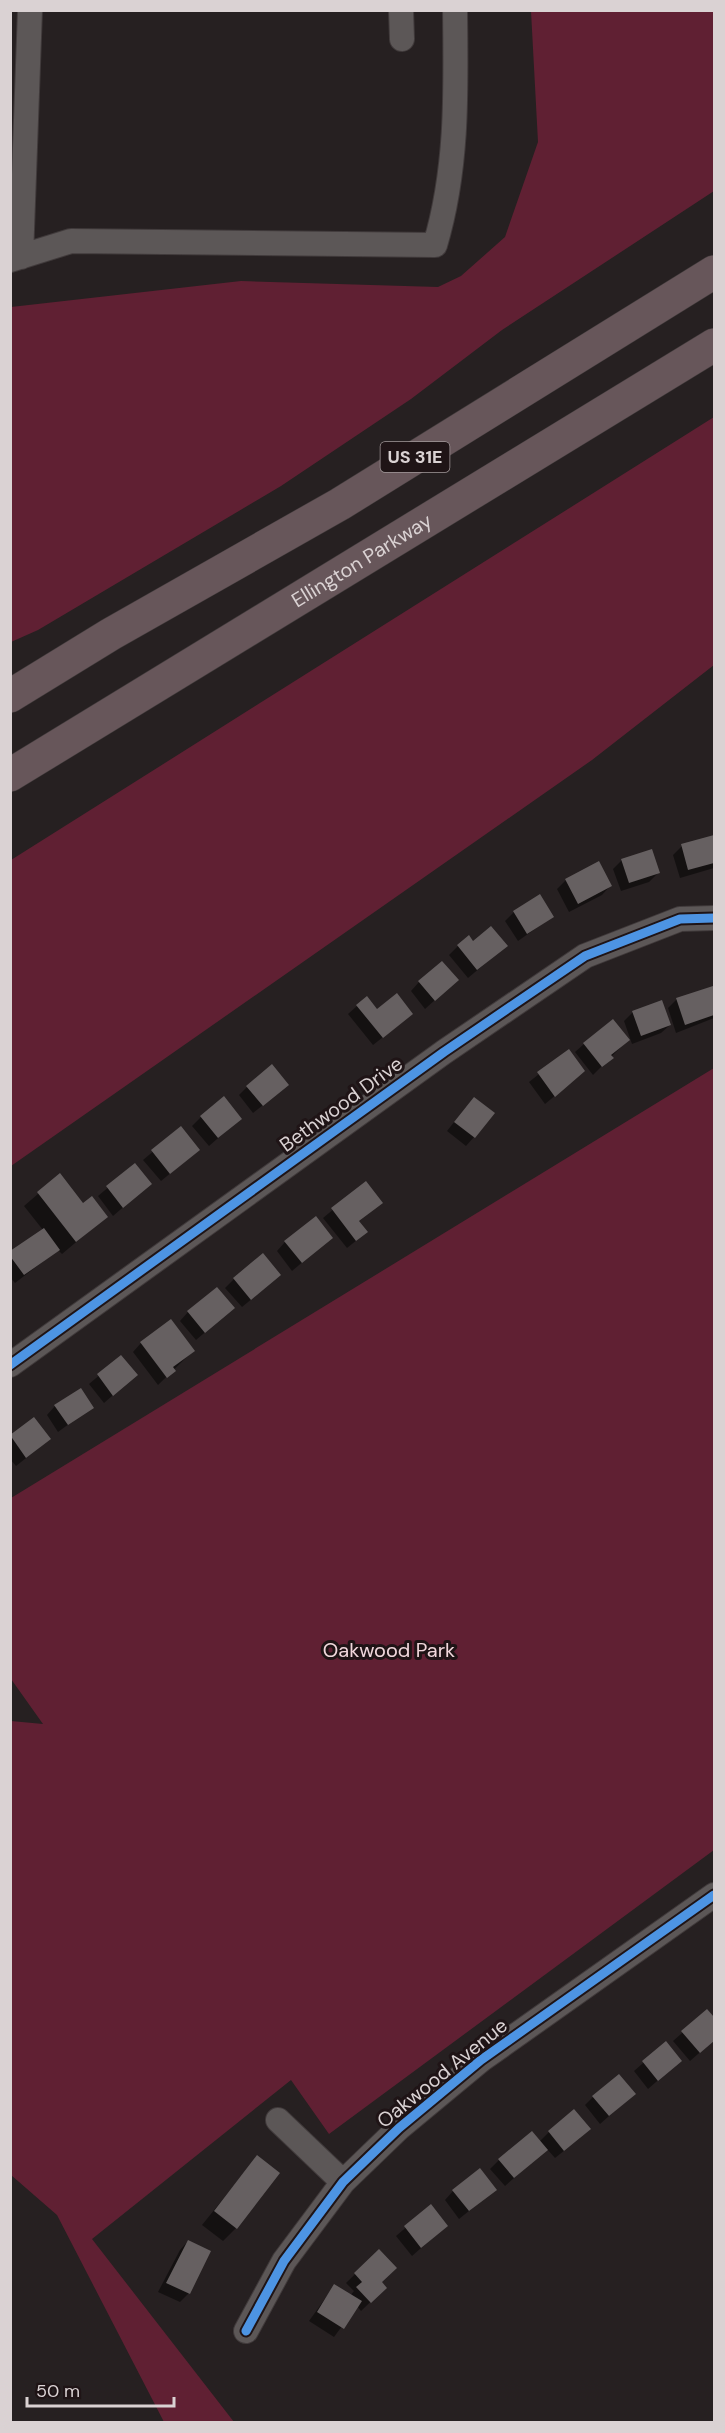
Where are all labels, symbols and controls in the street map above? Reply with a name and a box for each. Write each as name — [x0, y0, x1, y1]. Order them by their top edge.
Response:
road number: US 31E — [380, 442, 450, 472]
street label: Ellington Parkway — [286, 507, 437, 613]
street label: Bethwood Drive — [274, 1051, 408, 1157]
park label: Oakwood Park — [323, 1637, 455, 1663]
street label: Oakwood Avenue — [371, 2012, 513, 2134]
scale bar — [27, 2370, 174, 2408]
text: 50 m — [36, 2379, 80, 2403]

